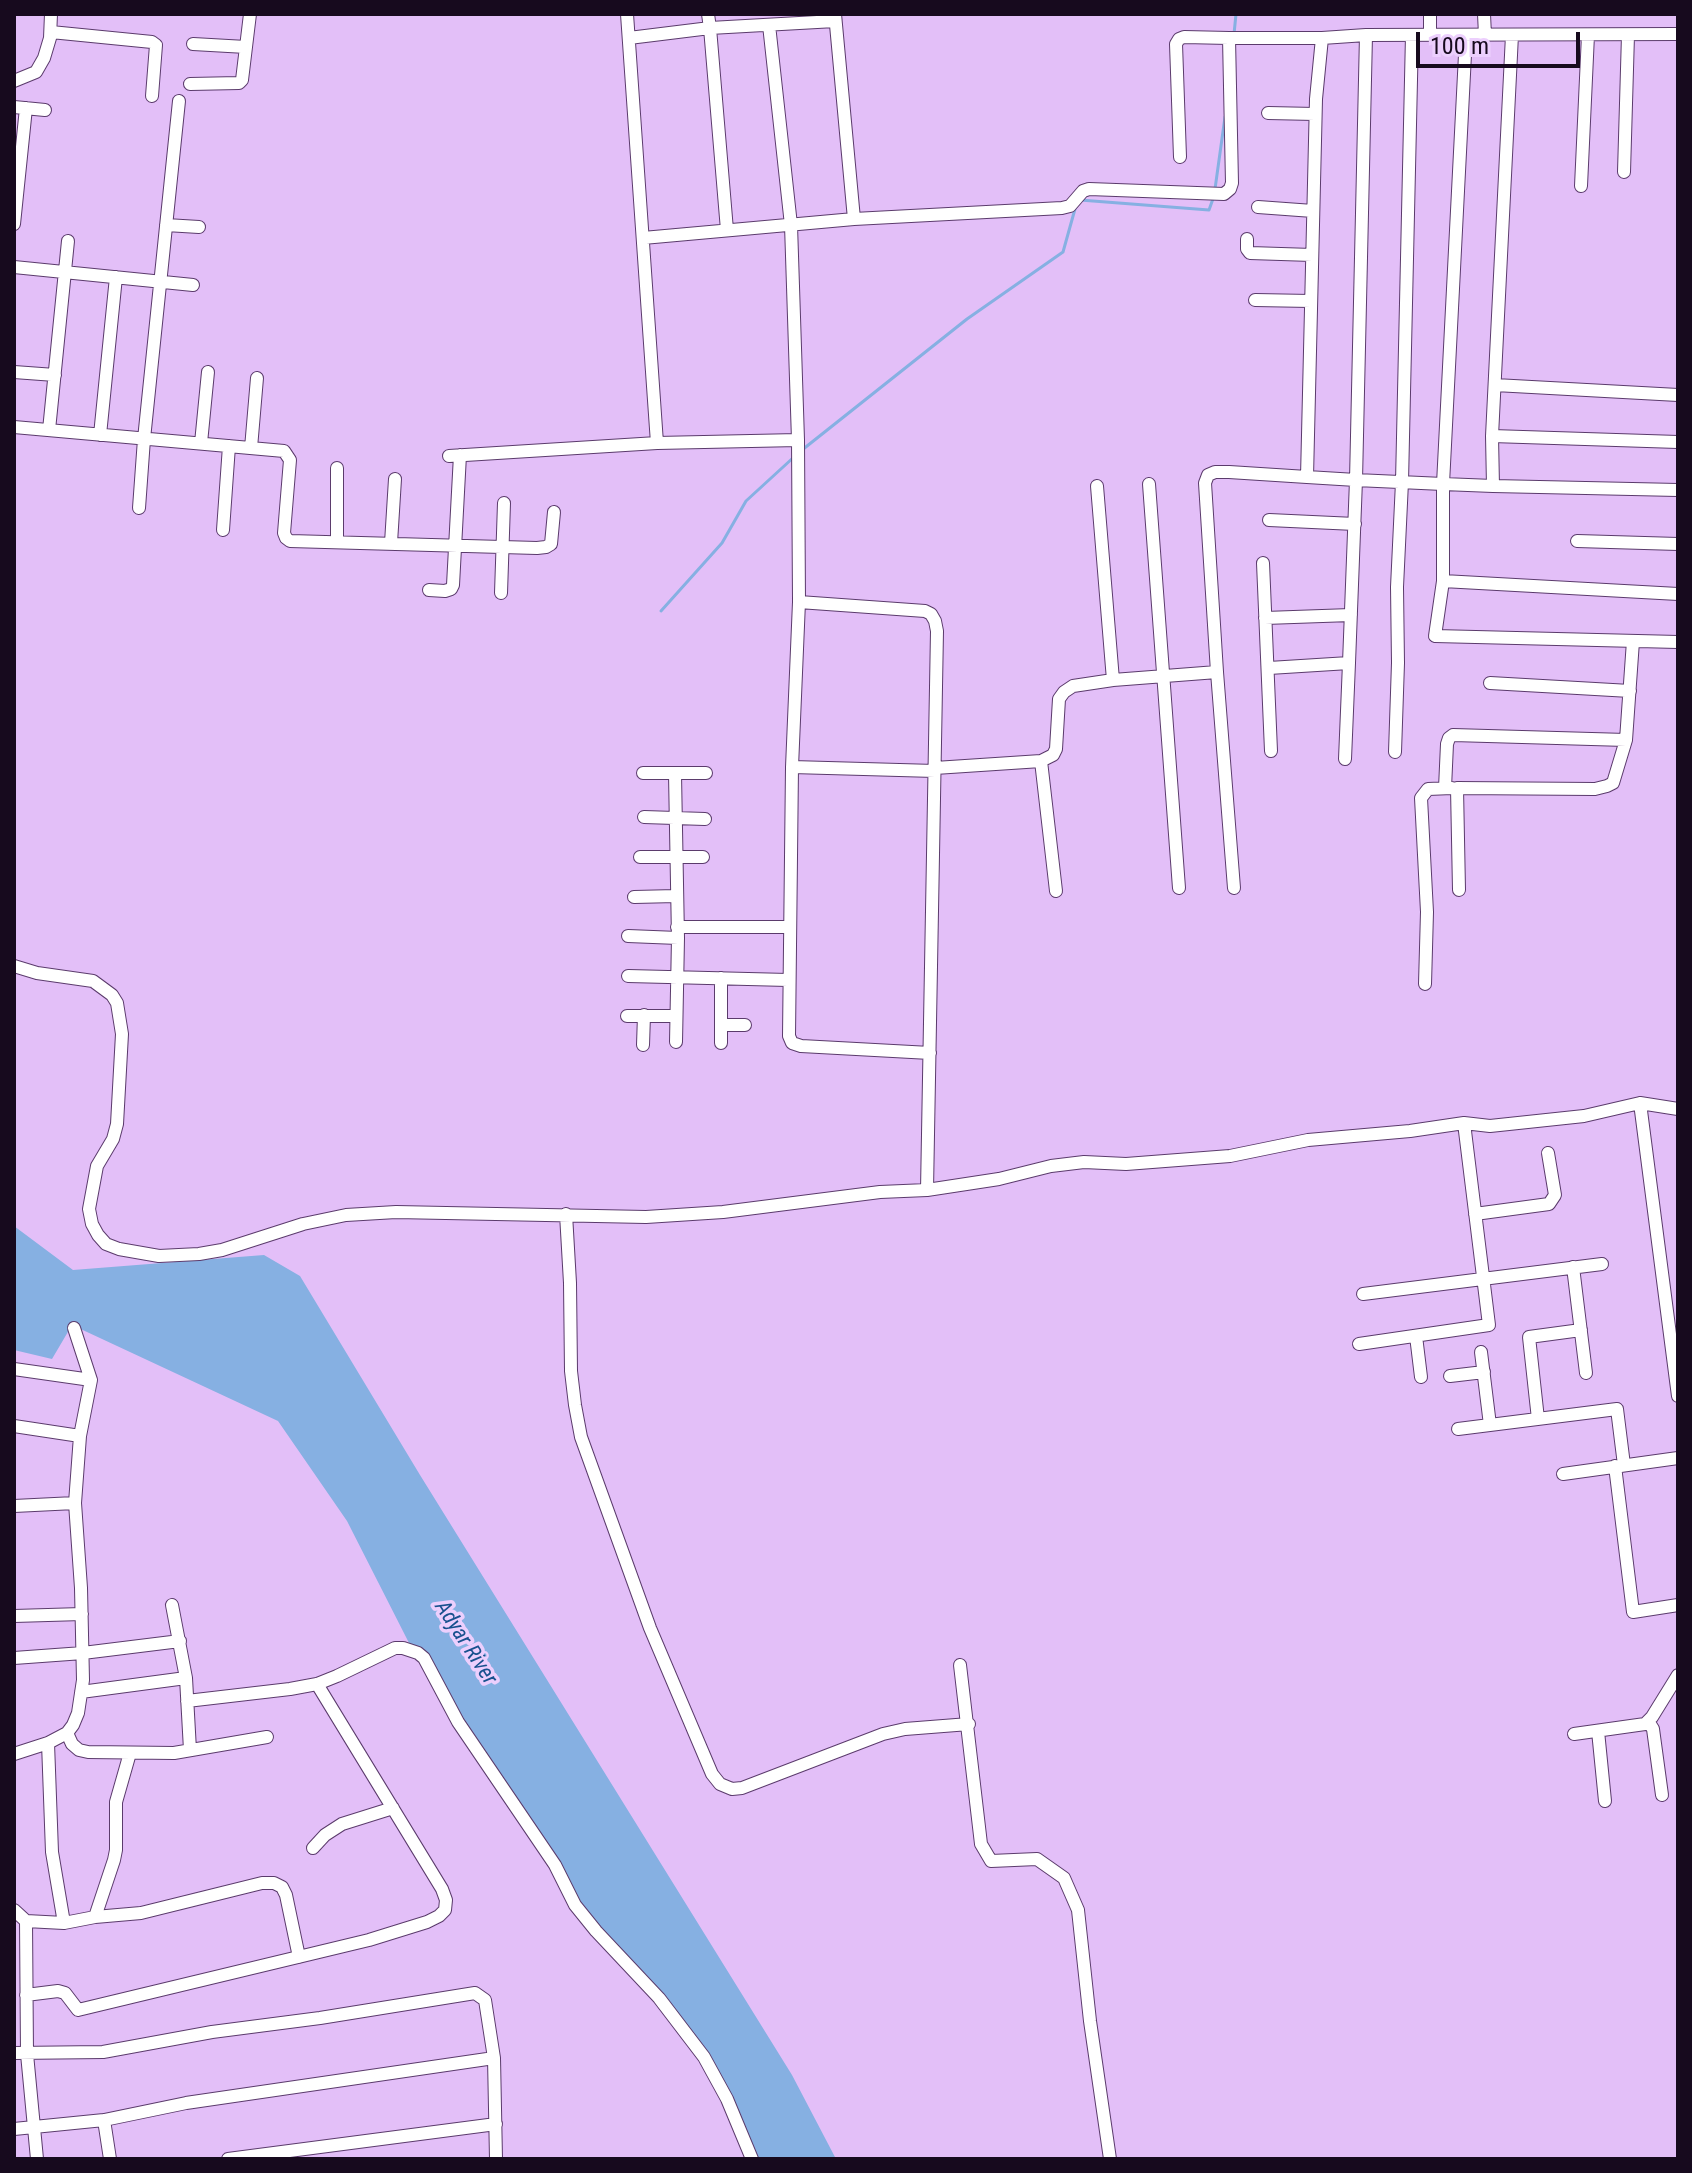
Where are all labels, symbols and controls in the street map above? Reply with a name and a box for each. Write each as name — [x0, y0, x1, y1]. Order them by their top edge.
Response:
scale bar — [1420, 16, 1584, 66]
text: 100 m — [1430, 32, 1489, 60]
water label: Adyar River — [428, 1596, 502, 1690]

